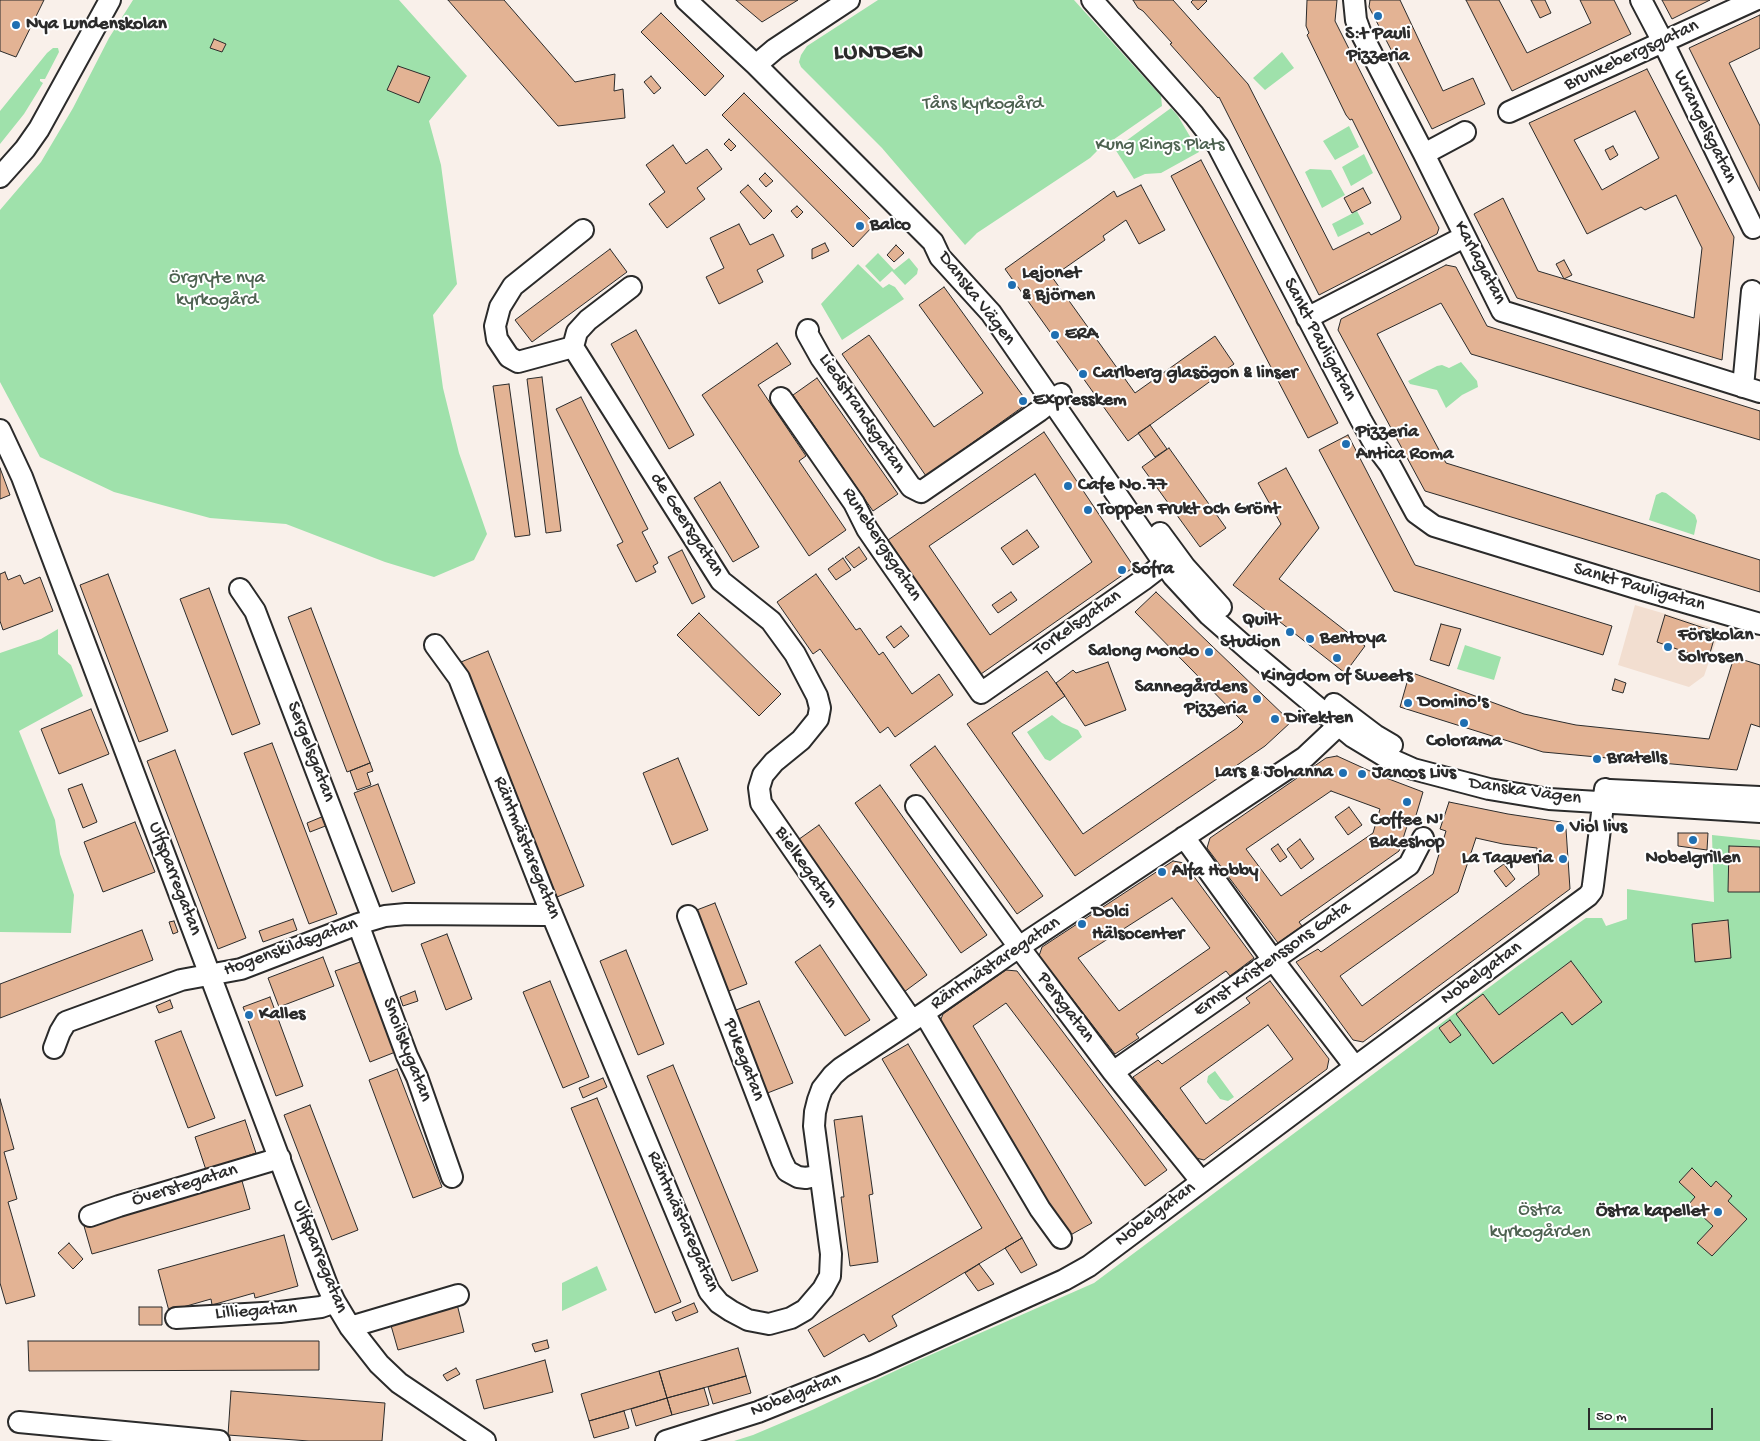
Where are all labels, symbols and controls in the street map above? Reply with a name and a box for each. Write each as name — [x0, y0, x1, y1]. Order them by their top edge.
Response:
marker: S:t Pauli Pizzeria — [1372, 10, 1384, 22]
place label: Nya Lundenskolan — [26, 14, 167, 36]
street label: Brunkebergsgatan — [1561, 15, 1703, 97]
marker: Nya Lundenskolan — [10, 19, 22, 31]
place label: S:t Pauli Pizzeria — [1345, 24, 1411, 68]
district label: LUNDEN — [833, 40, 925, 68]
street label: Wrangelsgatan — [1667, 67, 1741, 187]
park label: Tåns kyrkogård — [923, 94, 1043, 116]
park label: Kung Rings Plats — [1095, 135, 1225, 157]
place label: Balco — [870, 215, 911, 237]
street label: Karlagatan — [1448, 217, 1510, 309]
marker: Balco — [854, 220, 866, 232]
street label: Danska Vägen — [932, 247, 1020, 351]
place label: Lejonet & Björnen — [1022, 263, 1095, 307]
park label: Örgryte nya kyrkogård — [169, 268, 265, 312]
street label: Sankt Pauligatan — [1277, 275, 1361, 405]
marker: Lejonet & Björnen — [1006, 279, 1018, 291]
place label: ERA — [1065, 324, 1098, 346]
marker: ERA — [1049, 329, 1061, 341]
street label: Liedstrandsgatan — [812, 350, 910, 478]
place label: Carlberg glasögon & linser — [1093, 363, 1297, 385]
marker: Carlberg glasögon & linser — [1077, 368, 1089, 380]
place label: Expresskem — [1033, 390, 1126, 412]
marker: Expresskem — [1017, 395, 1029, 407]
place label: Pizzeria Antica Roma — [1356, 422, 1453, 466]
marker: Pizzeria Antica Roma — [1340, 438, 1352, 450]
street label: de Geersgatan — [644, 469, 728, 581]
place label: Cafe No.77 — [1078, 475, 1167, 497]
marker: Cafe No.77 — [1062, 480, 1074, 492]
street label: Runebergsgatan — [836, 484, 926, 606]
place label: Toppen Frukt och Grönt — [1098, 499, 1280, 521]
marker: Toppen Frukt och Grönt — [1082, 504, 1094, 516]
street label: Sankt Pauligatan — [1570, 558, 1708, 618]
place label: Sofra — [1132, 559, 1174, 581]
marker: Sofra — [1116, 564, 1128, 576]
street label: Torkelsgatan — [1030, 585, 1126, 663]
place label: Quilt Studion — [1220, 610, 1280, 654]
place label: Förskolan Solrosen — [1678, 625, 1753, 669]
marker: Quilt Studion — [1284, 626, 1296, 638]
place label: Bentoya — [1320, 628, 1386, 650]
marker: Bentoya — [1304, 633, 1316, 645]
place label: Salong Mondo — [1088, 641, 1199, 663]
marker: Förskolan Solrosen — [1662, 641, 1674, 653]
marker: Salong Mondo — [1203, 646, 1215, 658]
marker: Kingdom of Sweets — [1331, 652, 1343, 664]
place label: Kingdom of Sweets — [1261, 666, 1413, 688]
place label: Sannegårdens Pizzeria — [1135, 677, 1247, 721]
place label: Domino's — [1418, 692, 1489, 714]
marker: Sannegårdens Pizzeria — [1251, 693, 1263, 705]
marker: Domino's — [1402, 697, 1414, 709]
street label: Sergelsgatan — [280, 699, 340, 805]
place label: Direkten — [1285, 708, 1353, 730]
marker: Direkten — [1269, 713, 1281, 725]
marker: Colorama — [1458, 717, 1470, 729]
place label: Colorama — [1426, 731, 1502, 753]
place label: Bratells — [1607, 748, 1667, 770]
marker: Bratells — [1591, 753, 1603, 765]
place label: Lars & Johanna — [1215, 762, 1333, 784]
place label: Jancos Livs — [1372, 763, 1456, 785]
marker: Lars & Johanna — [1337, 767, 1349, 779]
marker: Jancos Livs — [1356, 768, 1368, 780]
street label: Räntmästaregatan — [487, 773, 565, 923]
street label: Danska Vägen — [1467, 773, 1583, 811]
marker: Coffee N' Bakeshop — [1401, 796, 1413, 808]
place label: Coffee N' Bakeshop — [1370, 810, 1444, 854]
place label: Viol livs — [1570, 817, 1627, 839]
street label: Ulfsparregatan — [142, 819, 206, 939]
marker: Viol livs — [1554, 822, 1566, 834]
street label: Bielkegatan — [768, 823, 842, 913]
marker: Nobelgrillen — [1687, 834, 1699, 846]
place label: La Taqueria — [1462, 848, 1553, 870]
place label: Nobelgrillen — [1645, 848, 1741, 870]
marker: La Taqueria — [1557, 853, 1569, 865]
place label: Alfa Hobby — [1172, 861, 1258, 883]
marker: Alfa Hobby — [1156, 866, 1168, 878]
street label: Ernst Kristenssons Gata — [1190, 897, 1356, 1023]
place label: Dolci Hälsocenter — [1092, 902, 1184, 946]
street label: Räntmästaregatan — [927, 912, 1065, 1016]
street label: Hogenskildsgatan — [221, 913, 361, 983]
marker: Dolci Hälsocenter — [1076, 918, 1088, 930]
street label: Nobelgatan — [1437, 937, 1527, 1011]
street label: Persgatan — [1031, 968, 1099, 1048]
street label: Snoilskygatan — [376, 995, 436, 1105]
place label: Kalles — [259, 1004, 305, 1026]
marker: Kalles — [243, 1009, 255, 1021]
street label: Pukegatan — [717, 1016, 769, 1104]
street label: Räntmästaregatan — [641, 1148, 723, 1296]
street label: Överstegatan — [129, 1159, 241, 1213]
street label: Nobelgatan — [1111, 1177, 1201, 1253]
street label: Ulfsparregatan — [286, 1197, 352, 1317]
park label: Östra kyrkogården — [1490, 1200, 1590, 1244]
place label: Östra kapellet — [1596, 1201, 1708, 1223]
marker: Östra kapellet — [1712, 1206, 1724, 1218]
street label: Lilliegatan — [214, 1298, 298, 1326]
street label: Nobelgatan — [748, 1368, 844, 1424]
scale bar — [1590, 1398, 1715, 1430]
text: 50 m — [1596, 1408, 1627, 1426]

